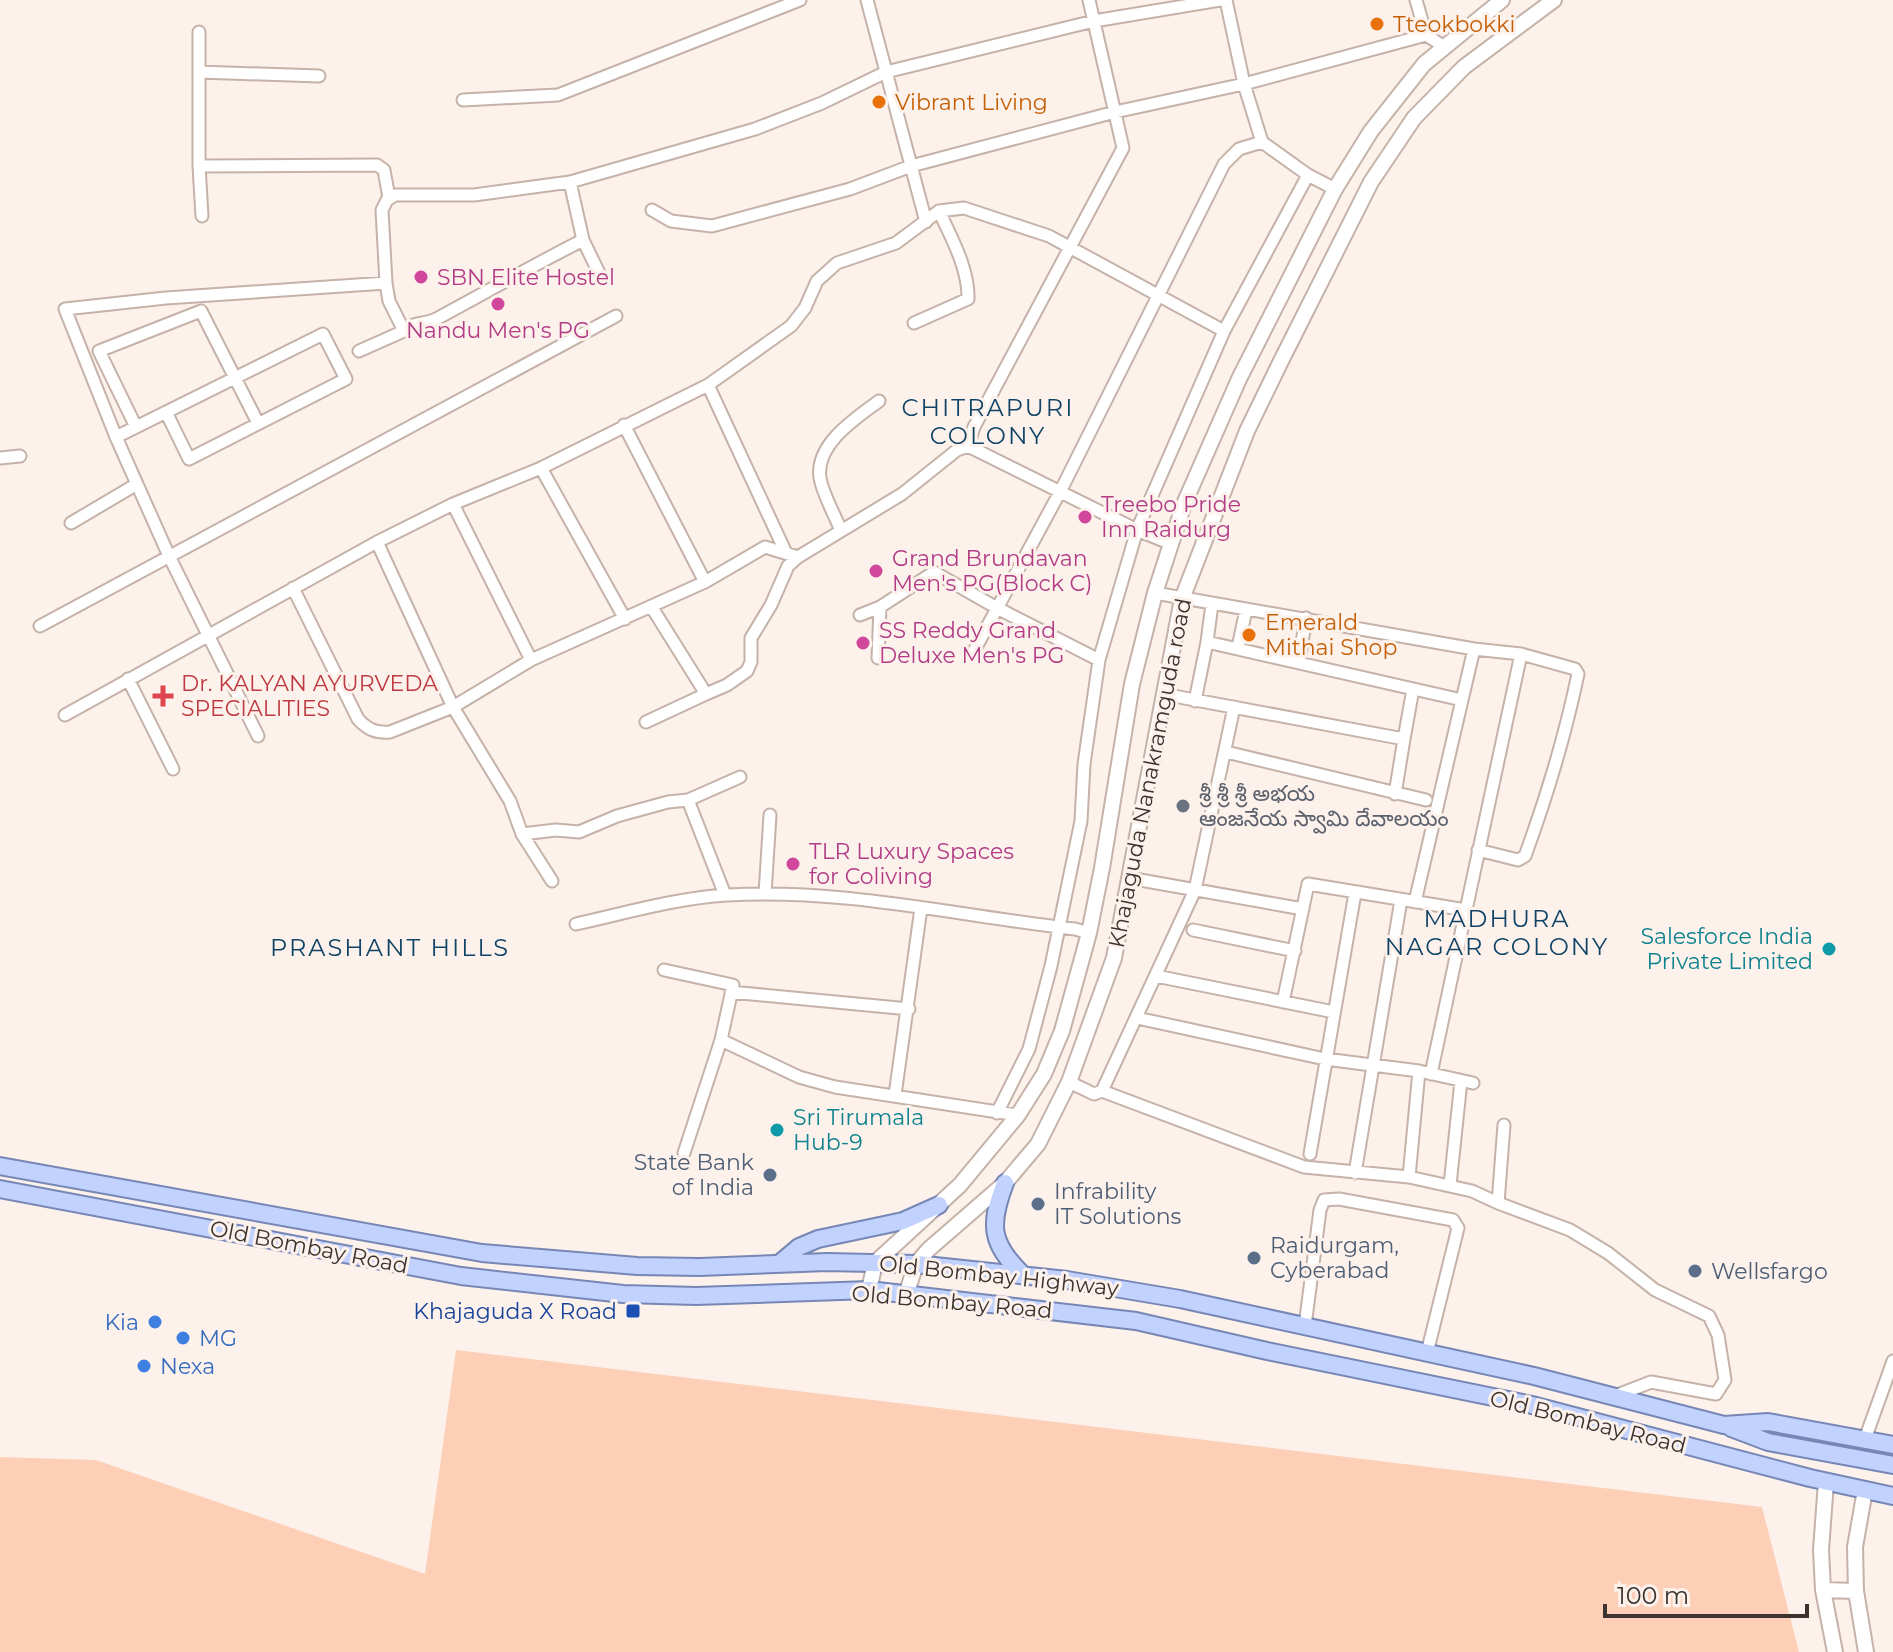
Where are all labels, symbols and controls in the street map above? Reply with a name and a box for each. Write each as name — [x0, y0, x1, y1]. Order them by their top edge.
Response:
place label: Tteokbokki — [1393, 11, 1515, 38]
marker: Tteokbokki — [1368, 15, 1386, 33]
place label: Vibrant Living — [895, 89, 1048, 116]
marker: Vibrant Living — [870, 93, 888, 111]
place label: SBN Elite Hostel — [437, 264, 615, 291]
marker: SBN Elite Hostel — [412, 268, 430, 286]
marker: Nandu Men's PG — [489, 295, 507, 313]
place label: Nandu Men's PG — [406, 317, 590, 344]
district label: CHITRAPURI COLONY — [902, 393, 1074, 450]
place label: Treebo Pride Inn Raidurg — [1101, 491, 1241, 543]
marker: Treebo Pride Inn Raidurg — [1076, 508, 1094, 526]
place label: Grand Brundavan Men's PG(Block C) — [892, 545, 1092, 597]
marker: Grand Brundavan Men's PG(Block C) — [867, 562, 885, 580]
street label: Khajaguda Nanakramguda road — [1103, 596, 1197, 950]
place label: Emerald Mithai Shop — [1265, 609, 1397, 661]
place label: SS Reddy Grand Deluxe Men's PG — [879, 617, 1065, 669]
marker: Emerald Mithai Shop — [1240, 626, 1258, 644]
marker: SS Reddy Grand Deluxe Men's PG — [854, 634, 872, 652]
place label: Dr. KALYAN AYURVEDA SPECIALITIES — [181, 670, 438, 722]
marker: Dr. KALYAN AYURVEDA SPECIALITIES — [152, 685, 174, 707]
place label: శ్రీ శ్రీ శ్రీ అభయ ఆంజనేయ స్వామి దేవాలయం — [1199, 780, 1449, 834]
marker: శ్రీ శ్రీ శ్రీ అభయ ఆంజనేయ స్వామి దేవాలయం — [1174, 797, 1192, 815]
place label: TLR Luxury Spaces for Coliving — [809, 838, 1014, 890]
marker: TLR Luxury Spaces for Coliving — [784, 855, 802, 873]
district label: MADHURA NAGAR COLONY — [1385, 904, 1609, 961]
place label: Salesforce India Private Limited — [1640, 923, 1813, 975]
district label: PRASHANT HILLS — [270, 933, 510, 962]
marker: Salesforce India Private Limited — [1820, 940, 1838, 958]
place label: Sri Tirumala Hub-9 — [793, 1104, 924, 1156]
marker: Sri Tirumala Hub-9 — [768, 1121, 786, 1139]
place label: State Bank of India — [634, 1149, 755, 1201]
marker: State Bank of India — [761, 1166, 779, 1184]
place label: Infrability IT Solutions — [1054, 1178, 1182, 1230]
marker: Infrability IT Solutions — [1029, 1195, 1047, 1213]
street label: Old Bombay Road — [208, 1215, 410, 1279]
place label: Raidurgam, Cyberabad — [1270, 1232, 1399, 1284]
marker: Raidurgam, Cyberabad — [1245, 1249, 1263, 1267]
street label: Old Bombay Highway — [878, 1250, 1120, 1302]
place label: Wellsfargo — [1711, 1258, 1828, 1285]
marker: Wellsfargo — [1686, 1262, 1704, 1280]
street label: Old Bombay Road — [851, 1280, 1053, 1324]
place label: Khajaguda X Road — [413, 1298, 617, 1325]
marker: Khajaguda X Road — [624, 1302, 642, 1320]
place label: Kia — [104, 1309, 139, 1336]
marker: Kia — [146, 1313, 164, 1331]
place label: MG — [199, 1325, 237, 1352]
marker: MG — [174, 1329, 192, 1347]
place label: Nexa — [160, 1353, 215, 1380]
marker: Nexa — [135, 1357, 153, 1375]
street label: Old Bombay Road — [1487, 1385, 1689, 1459]
scale bar — [1605, 1568, 1807, 1618]
text: 100 m — [1617, 1581, 1689, 1610]

